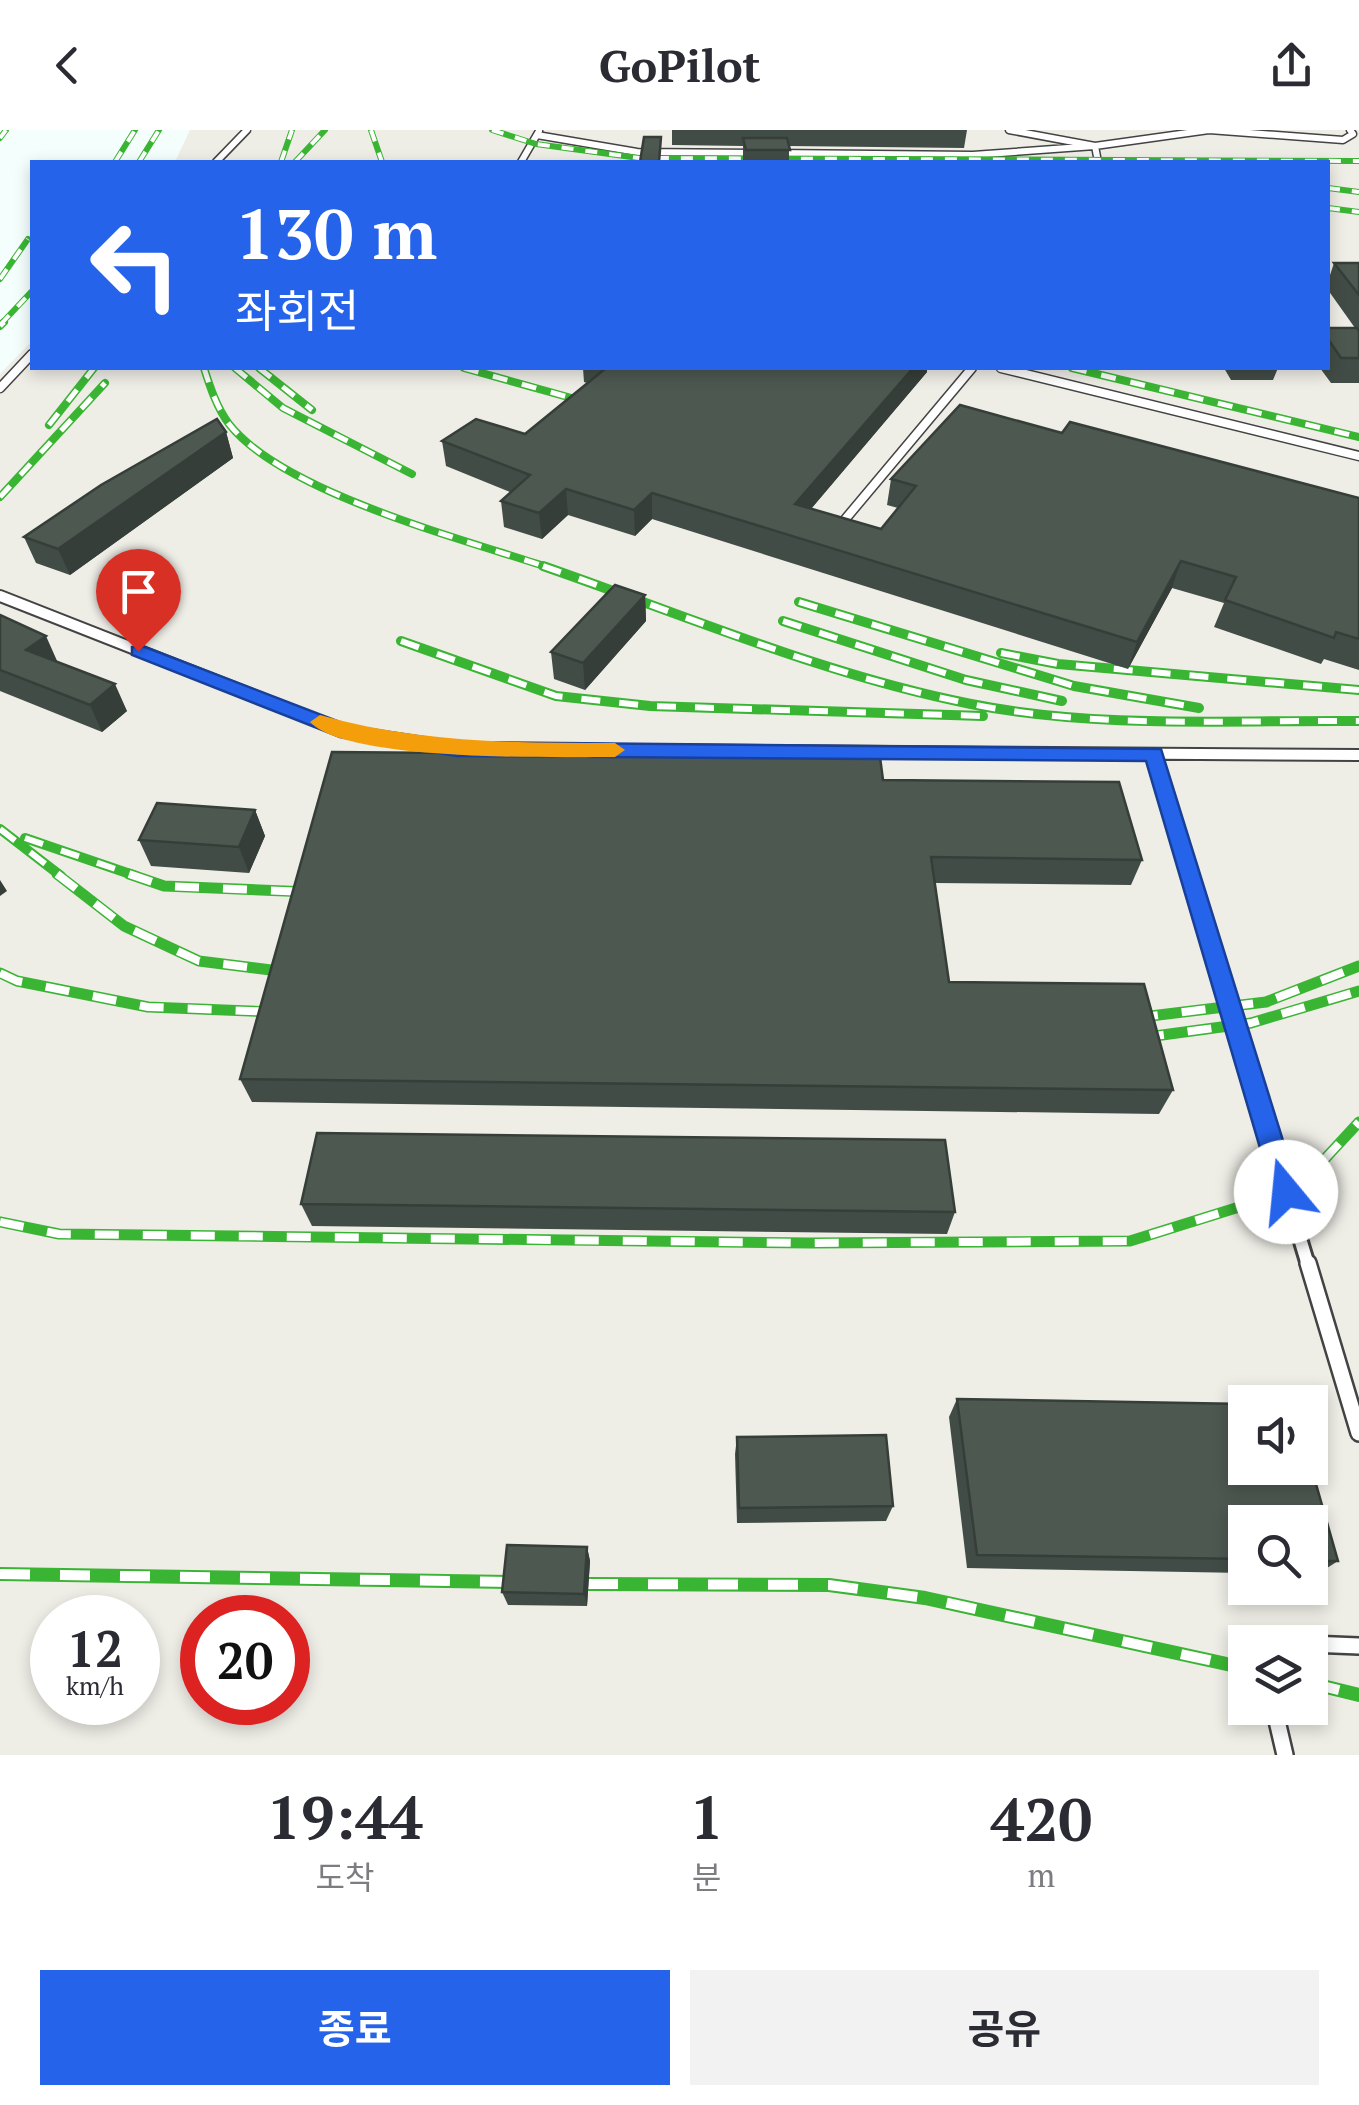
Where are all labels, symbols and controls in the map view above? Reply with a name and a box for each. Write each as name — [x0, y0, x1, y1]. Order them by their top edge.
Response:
text: GoPilot — [599, 35, 760, 95]
icon: back — [40, 38, 95, 93]
icon: share — [1264, 38, 1319, 93]
text: 130 m — [235, 186, 437, 279]
icon: left — [70, 200, 200, 330]
text: 좌회전 — [235, 280, 359, 340]
pin — [96, 549, 181, 652]
icon: arrive — [111, 564, 166, 619]
position arrow — [1234, 1140, 1338, 1244]
map controls — [1228, 1385, 1328, 1725]
button: sound — [1228, 1385, 1328, 1485]
button: search — [1228, 1505, 1328, 1605]
speed limit sign: 20 — [180, 1595, 310, 1725]
text: 12 — [67, 1615, 123, 1681]
button: layers — [1228, 1625, 1328, 1725]
text: km/h — [66, 1669, 124, 1702]
text: 19:44 — [267, 1777, 423, 1856]
text: 1 — [690, 1777, 724, 1856]
text: 420 — [990, 1779, 1092, 1858]
text: m — [1028, 1854, 1055, 1896]
text: 도착 — [315, 1856, 374, 1898]
text: 분 — [692, 1856, 721, 1898]
button: 종료 — [40, 1970, 670, 2085]
button: 공유 — [690, 1970, 1319, 2085]

